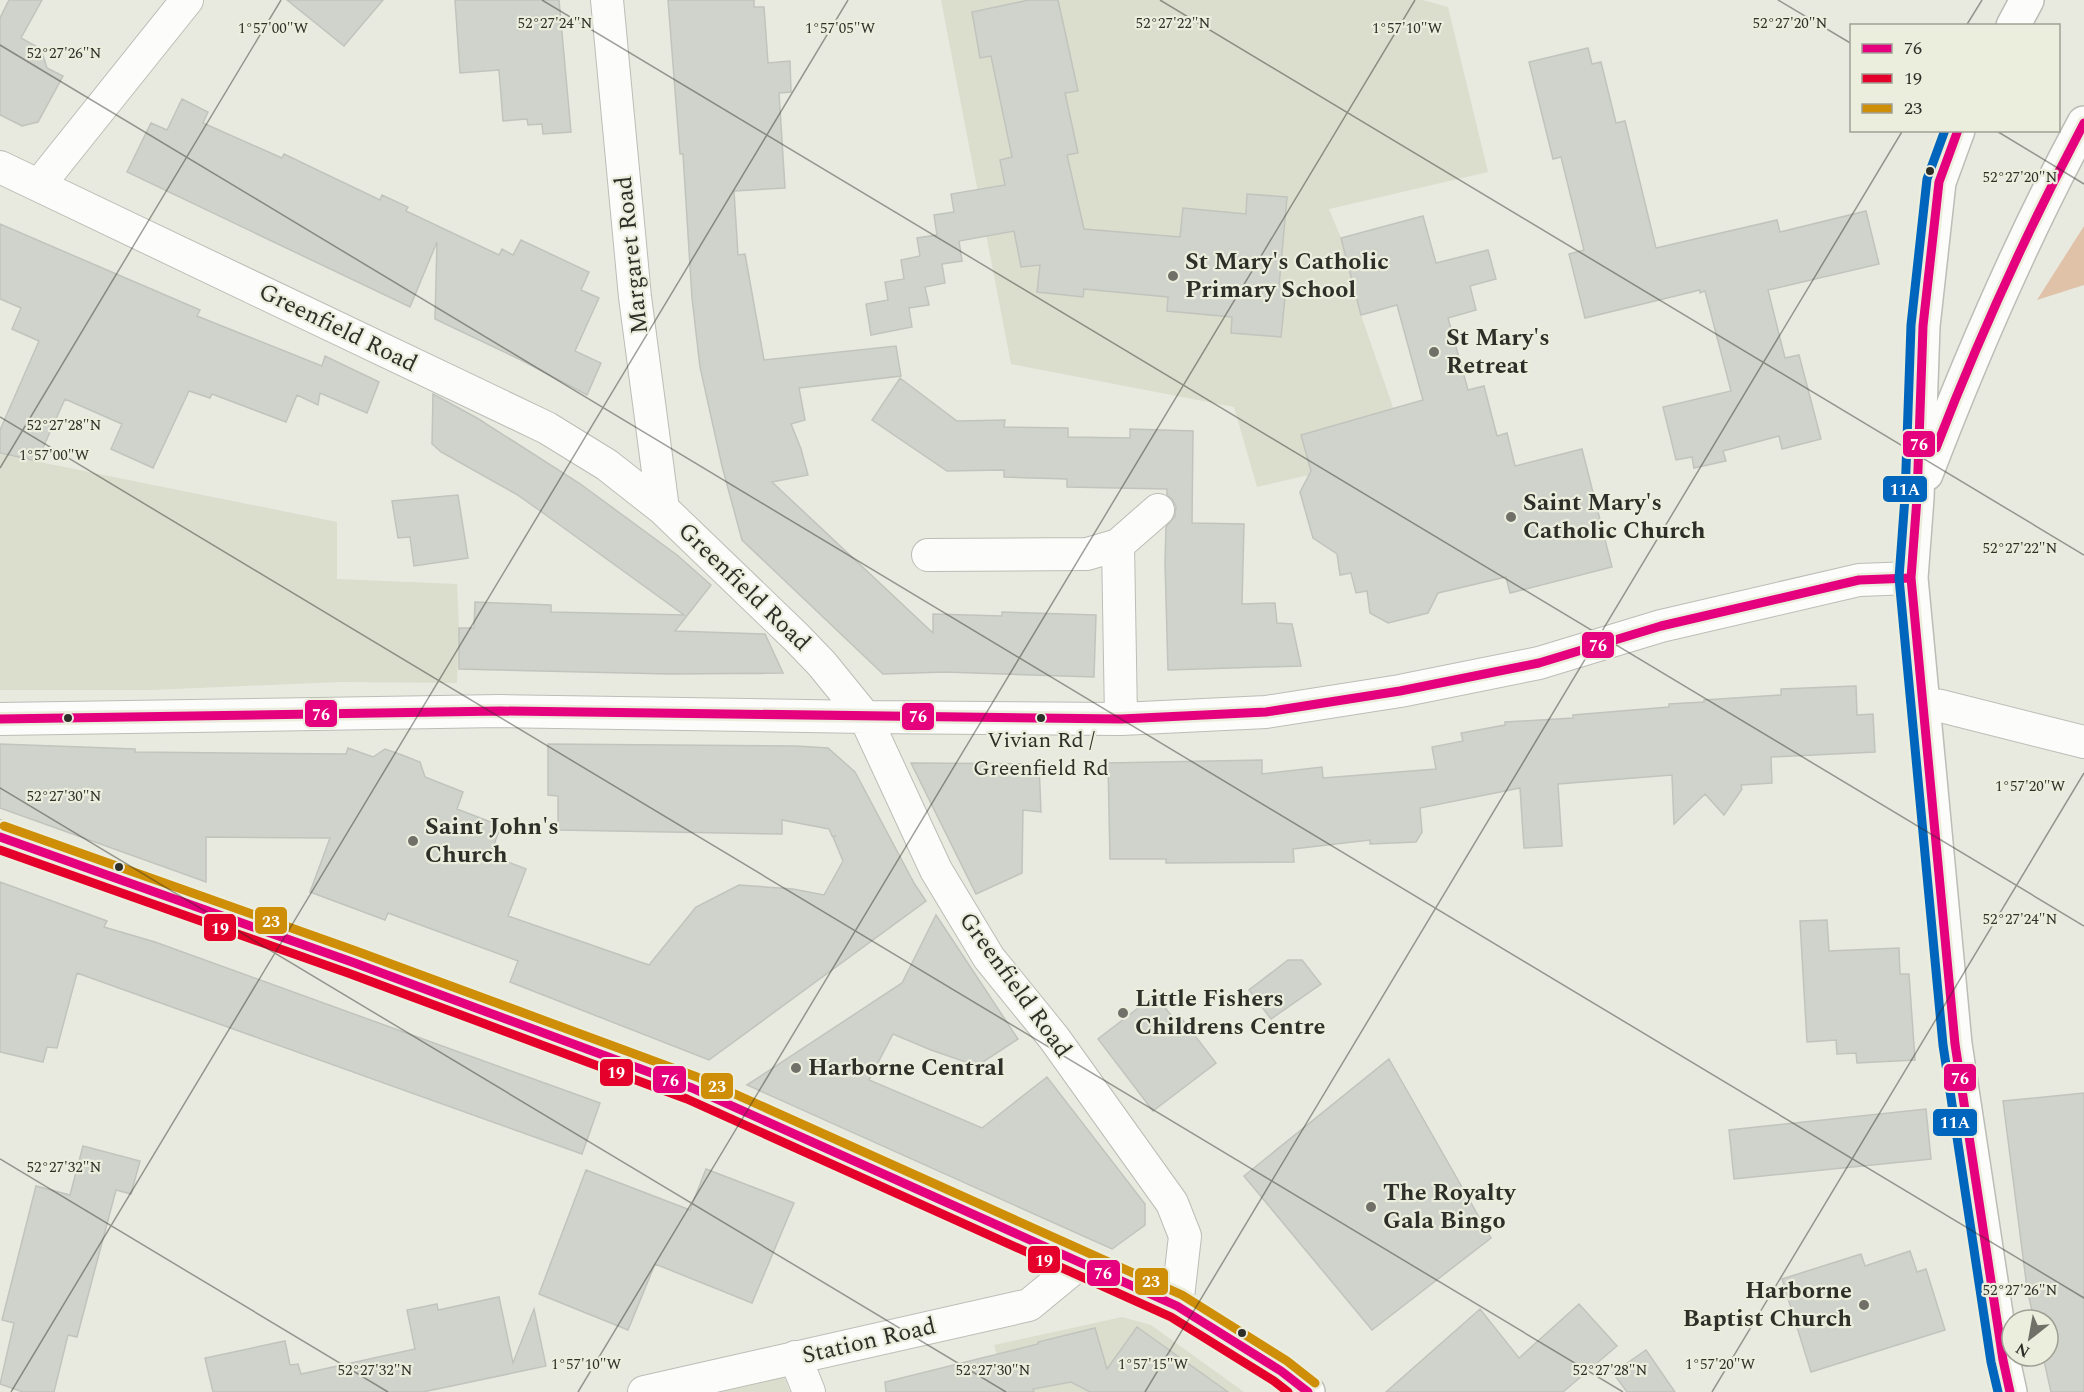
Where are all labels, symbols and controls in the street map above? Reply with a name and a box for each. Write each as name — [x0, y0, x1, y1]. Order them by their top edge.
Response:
text: 52°27'24"N — [518, 12, 593, 35]
text: 52°27'22"N — [1136, 12, 1211, 35]
text: 52°27'20"N — [1753, 12, 1828, 35]
text: 1°57'00"W — [238, 17, 308, 40]
text: 1°57'05"W — [805, 17, 875, 40]
text: 1°57'10"W — [1372, 17, 1442, 40]
legend — [1850, 24, 2060, 132]
text: 76 — [1904, 35, 1922, 62]
text: 52°27'26"N — [27, 42, 102, 65]
text: 19 — [1904, 65, 1922, 92]
text: 23 — [1904, 95, 1922, 122]
unlabelled marker — [1924, 165, 1936, 177]
text: 52°27'20"N — [1983, 166, 2058, 189]
street label: Margaret Road — [606, 174, 658, 336]
place label: St Mary's Catholic Primary School — [1185, 244, 1389, 308]
marker: St Mary's Catholic Primary School — [1166, 269, 1180, 283]
street label: Greenfield Road — [252, 274, 424, 382]
place label: St Mary's Retreat — [1446, 320, 1550, 384]
marker: St Mary's Retreat — [1427, 345, 1441, 359]
text: 52°27'28"N — [27, 414, 102, 437]
line badge: 76 — [1902, 430, 1936, 458]
text: 76 — [1910, 433, 1928, 457]
text: 1°57'00"W — [19, 444, 89, 467]
line badge: 11A — [1882, 475, 1928, 503]
text: 11A — [1890, 478, 1921, 502]
place label: Saint Mary's Catholic Church — [1523, 485, 1706, 549]
marker: Saint Mary's Catholic Church — [1504, 510, 1518, 524]
street label: Greenfield Road — [669, 514, 819, 660]
text: 52°27'22"N — [1983, 537, 2058, 560]
line badge: 76 — [1581, 631, 1615, 659]
text: 76 — [1589, 634, 1607, 658]
line badge: 76 — [304, 699, 338, 728]
line badge: 76 — [901, 702, 935, 731]
text: 76 — [312, 703, 330, 727]
text: 76 — [909, 705, 927, 729]
unlabelled marker — [62, 712, 74, 724]
marker: Vivian Rd / Greenfield Rd — [1035, 712, 1047, 724]
place label: Vivian Rd / Greenfield Rd — [973, 724, 1109, 785]
text: 1°57'20"W — [1995, 775, 2065, 798]
text: 52°27'30"N — [27, 785, 102, 808]
place label: Saint John's Church — [425, 809, 559, 873]
marker: Saint John's Church — [406, 834, 420, 848]
unlabelled marker — [113, 861, 125, 873]
street label: Greenfield Road — [950, 904, 1080, 1066]
line badge: 23 — [254, 906, 288, 935]
text: 52°27'24"N — [1983, 908, 2058, 931]
text: 23 — [262, 910, 280, 934]
line badge: 19 — [203, 913, 237, 942]
text: 19 — [211, 917, 229, 941]
place label: Little Fishers Childrens Centre — [1135, 981, 1325, 1045]
marker: Little Fishers Childrens Centre — [1116, 1006, 1130, 1020]
place label: Harborne Central — [808, 1050, 1005, 1086]
line badge: 19 — [599, 1058, 634, 1087]
text: 19 — [607, 1061, 625, 1085]
marker: Harborne Central — [789, 1061, 803, 1075]
line badge: 76 — [1943, 1063, 1977, 1092]
line badge: 76 — [652, 1065, 687, 1094]
text: 76 — [1951, 1067, 1969, 1091]
text: 76 — [661, 1069, 679, 1093]
line badge: 23 — [700, 1072, 734, 1100]
text: 23 — [708, 1075, 726, 1099]
line badge: 11A — [1932, 1108, 1978, 1137]
text: 11A — [1940, 1111, 1971, 1135]
text: 52°27'32"N — [27, 1156, 102, 1179]
place label: The Royalty Gala Bingo — [1383, 1175, 1517, 1239]
marker: The Royalty Gala Bingo — [1364, 1200, 1378, 1214]
line badge: 19 — [1027, 1245, 1061, 1274]
text: 19 — [1035, 1249, 1053, 1273]
line badge: 76 — [1086, 1259, 1121, 1287]
text: 76 — [1094, 1262, 1112, 1286]
line badge: 23 — [1134, 1267, 1169, 1296]
text: 23 — [1142, 1270, 1160, 1294]
place label: Harborne Baptist Church — [1683, 1273, 1852, 1337]
text: 52°27'26"N — [1983, 1279, 2058, 1302]
marker: Harborne Baptist Church — [1857, 1298, 1871, 1312]
street label: Station Road — [799, 1308, 939, 1374]
north arrow — [2000, 1308, 2060, 1368]
unlabelled marker — [1236, 1327, 1248, 1339]
text: N — [2011, 1336, 2035, 1364]
text: 1°57'10"W — [551, 1353, 621, 1376]
text: 1°57'15"W — [1118, 1353, 1188, 1376]
text: 1°57'20"W — [1685, 1353, 1755, 1376]
text: 52°27'32"N — [338, 1359, 413, 1382]
text: 52°27'30"N — [956, 1359, 1031, 1382]
text: 52°27'28"N — [1573, 1359, 1648, 1382]

